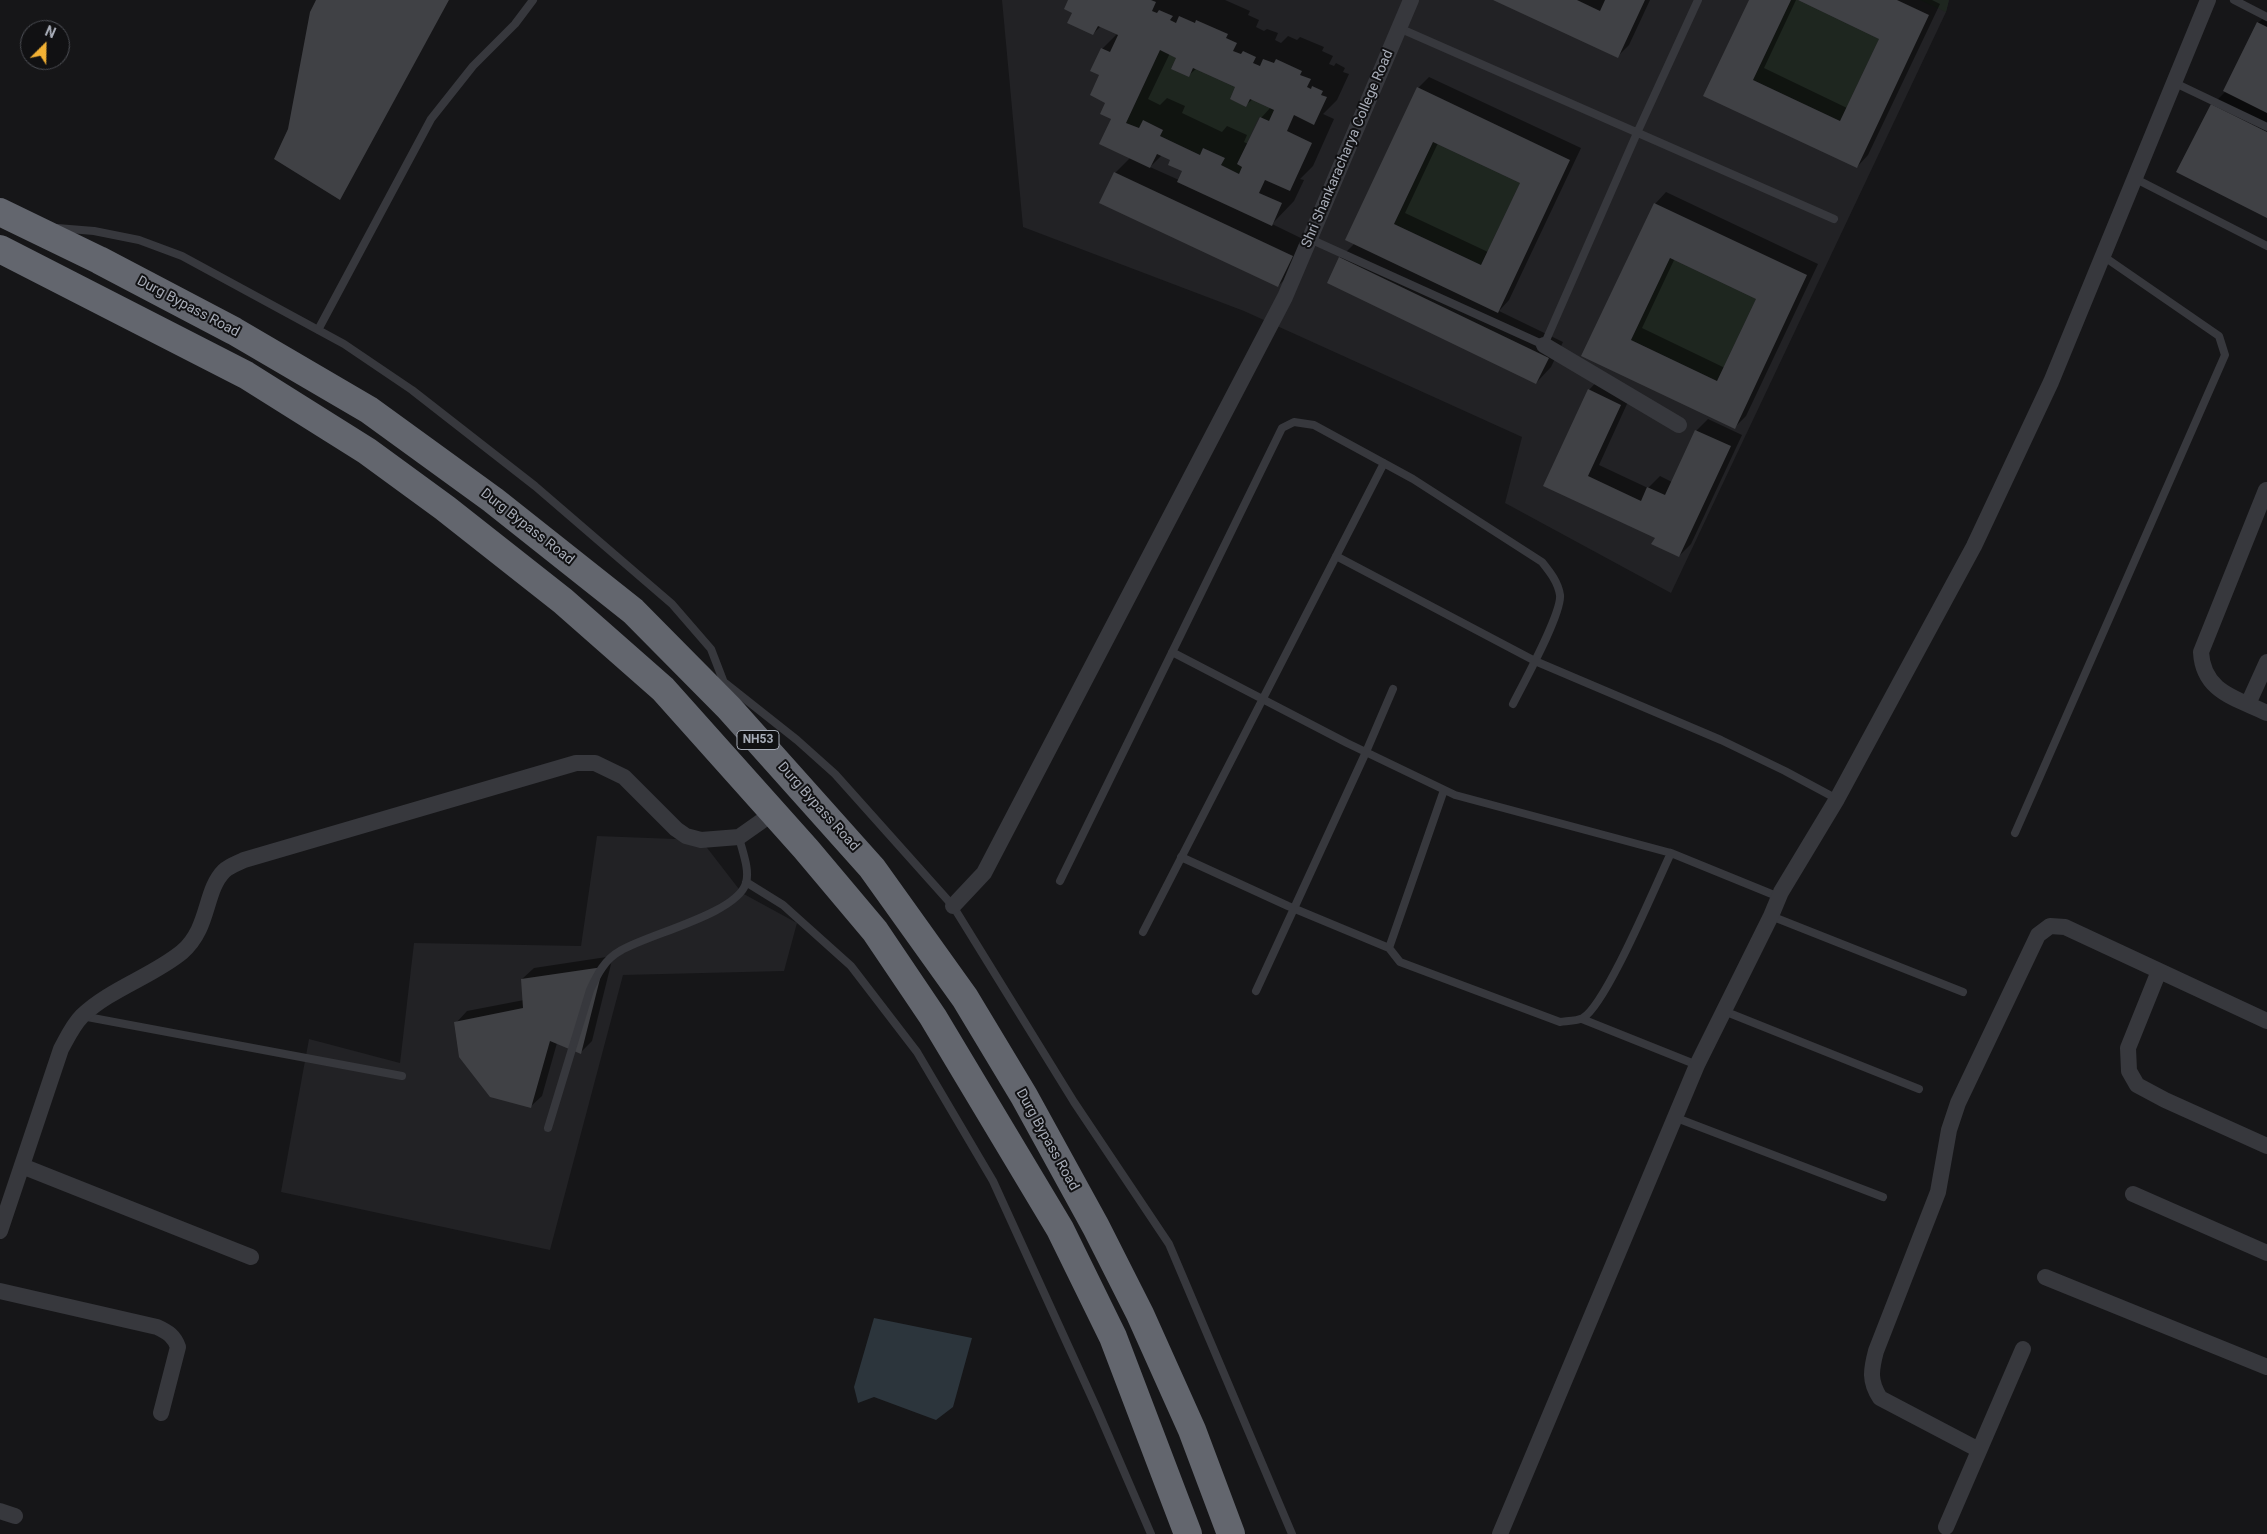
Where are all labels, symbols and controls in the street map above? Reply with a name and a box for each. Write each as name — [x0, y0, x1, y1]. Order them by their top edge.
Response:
north arrow — [20, 20, 70, 70]
text: N — [43, 23, 58, 41]
street label: Shri Shankaracharya College Road — [1299, 48, 1397, 250]
street label: Durg Bypass Road — [134, 273, 242, 341]
street label: Durg Bypass Road — [477, 485, 577, 569]
road number: NH53 — [737, 730, 779, 750]
street label: Durg Bypass Road — [774, 759, 862, 855]
street label: Durg Bypass Road — [1012, 1086, 1082, 1194]

